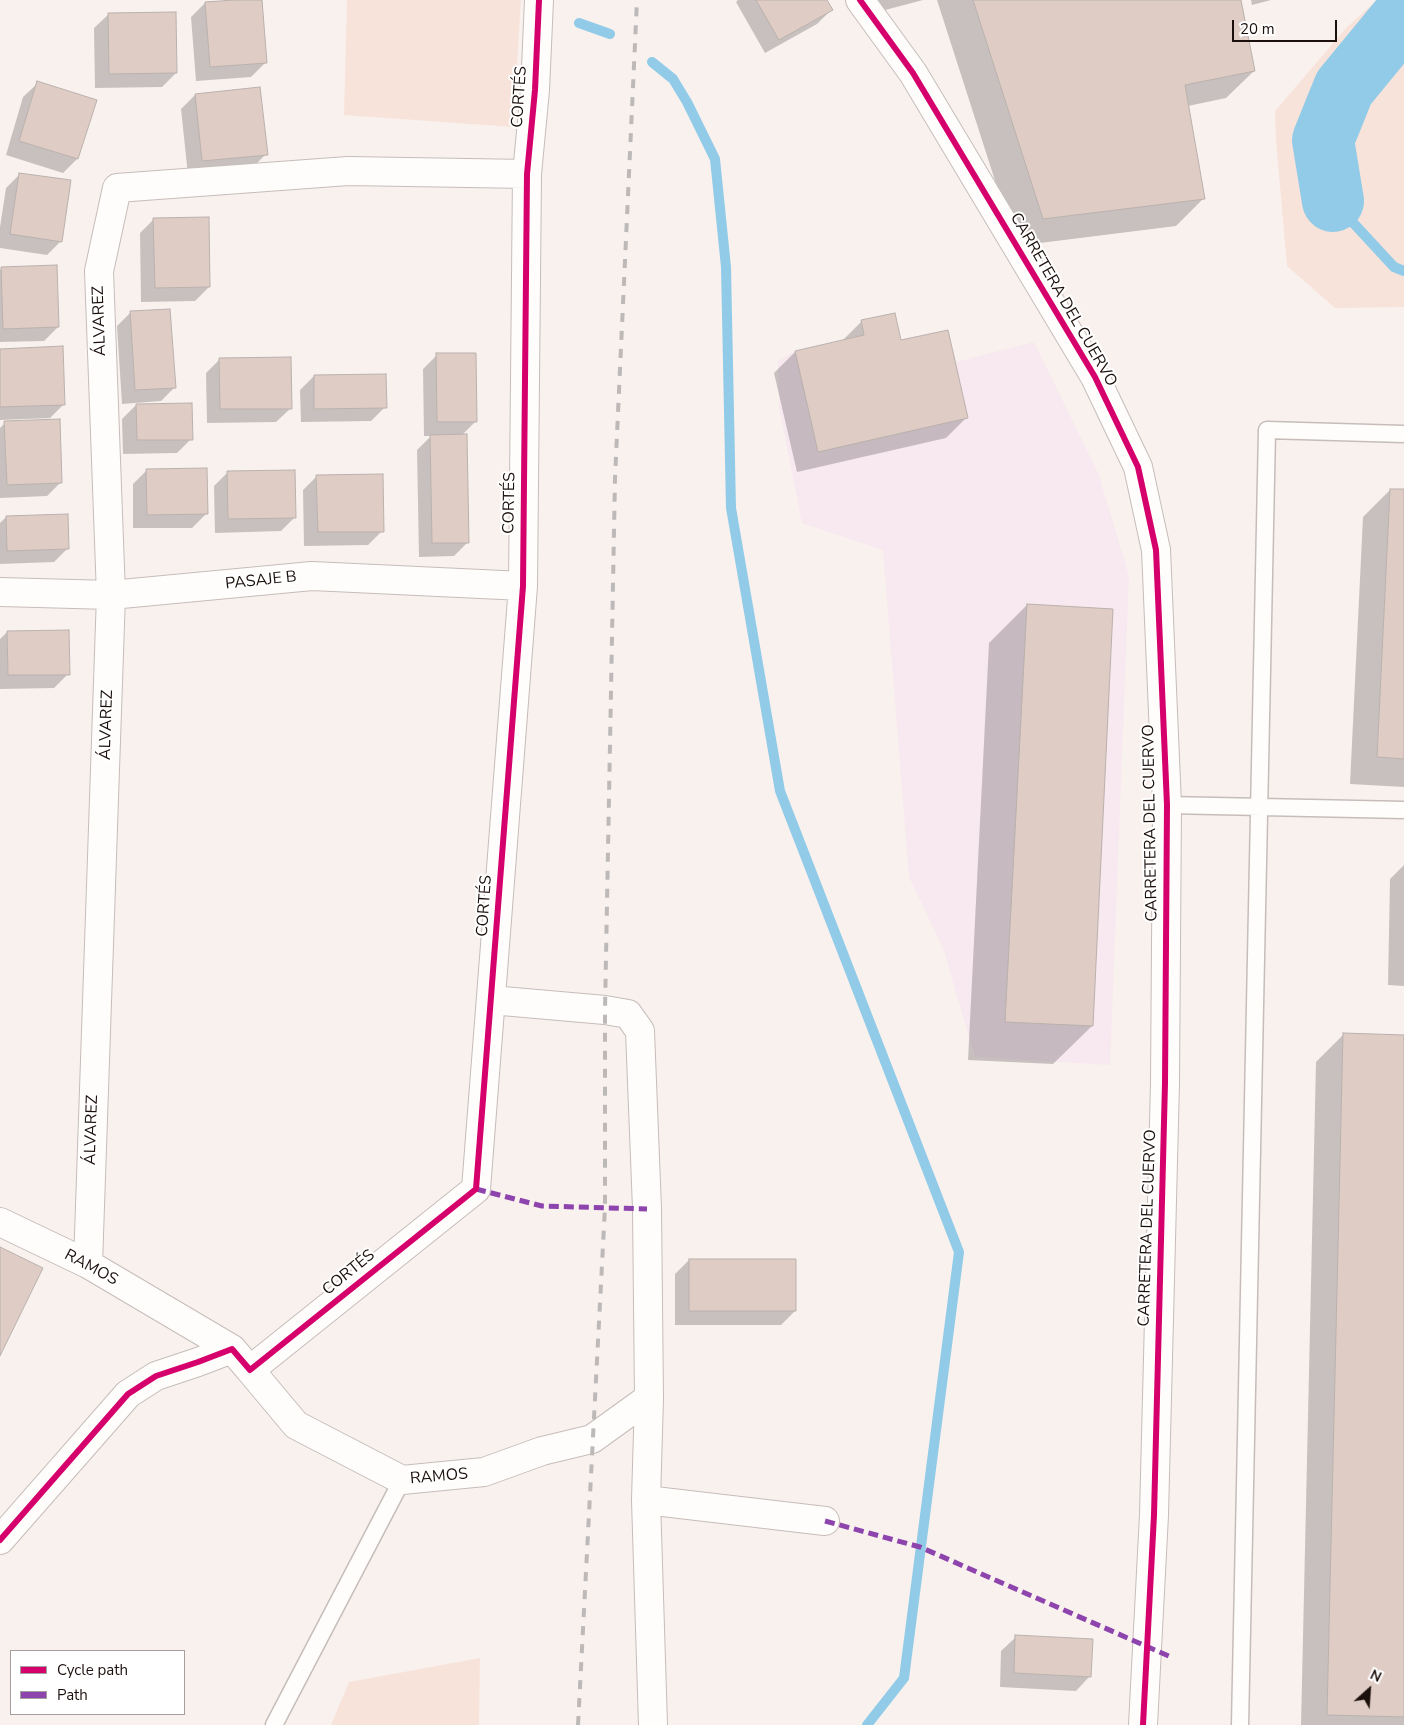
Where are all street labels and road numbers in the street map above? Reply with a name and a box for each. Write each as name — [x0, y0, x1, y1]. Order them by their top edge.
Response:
street label: CORTÉS — [508, 66, 532, 128]
street label: CARRETERA DEL CUERVO — [1005, 210, 1121, 390]
street label: ÁLVAREZ — [89, 286, 111, 356]
street label: CORTÉS — [500, 472, 520, 534]
street label: PASAJE B — [224, 568, 298, 594]
street label: ÁLVAREZ — [96, 690, 118, 760]
street label: CARRETERA DEL CUERVO — [1140, 724, 1162, 922]
street label: CORTÉS — [473, 875, 497, 937]
street label: ÁLVAREZ — [81, 1095, 103, 1165]
street label: CARRETERA DEL CUERVO — [1135, 1129, 1161, 1327]
street label: RAMOS — [61, 1246, 121, 1290]
street label: CORTÉS — [319, 1246, 379, 1300]
street label: RAMOS — [409, 1465, 469, 1489]

